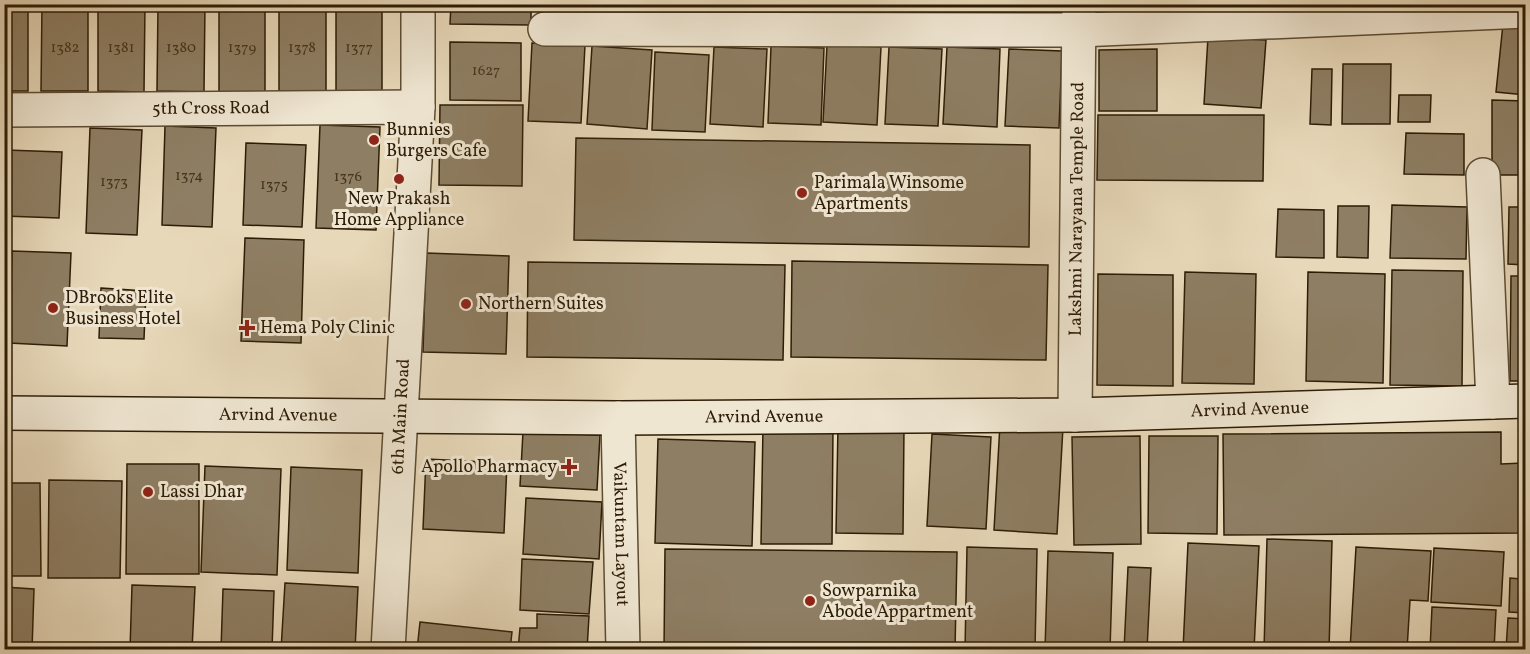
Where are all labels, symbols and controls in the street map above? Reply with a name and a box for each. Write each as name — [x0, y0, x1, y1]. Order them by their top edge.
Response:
house number: 1382 — [50, 38, 80, 59]
house number: 1381 — [108, 38, 134, 59]
house number: 1380 — [166, 38, 196, 59]
house number: 1379 — [228, 38, 256, 59]
house number: 1378 — [288, 38, 316, 59]
house number: 1377 — [345, 38, 373, 59]
house number: 1627 — [472, 61, 500, 82]
street label: Lakshmi Narayana Temple Road — [1063, 82, 1091, 336]
street label: 5th Cross Road — [152, 96, 270, 121]
place label: Bunnies Burgers Cafe — [386, 118, 487, 164]
marker: Bunnies Burgers Cafe — [367, 133, 381, 147]
house number: 1374 — [175, 166, 203, 187]
house number: 1376 — [334, 167, 362, 188]
place label: Parimala Winsome Apartments — [814, 171, 964, 217]
house number: 1373 — [100, 172, 128, 193]
marker: New Prakash Home Appliance — [392, 172, 406, 186]
house number: 1375 — [260, 175, 288, 196]
marker: Parimala Winsome Apartments — [795, 186, 809, 200]
place label: New Prakash Home Appliance — [334, 187, 464, 233]
place label: DBrooks Elite Business Hotel — [65, 286, 181, 332]
place label: Northern Suites — [478, 292, 604, 317]
marker: Northern Suites — [459, 297, 473, 311]
marker: DBrooks Elite Business Hotel — [46, 301, 60, 315]
place label: Hema Poly Clinic — [260, 316, 395, 341]
marker: Hema Poly Clinic — [238, 319, 256, 337]
street label: 6th Main Road — [385, 358, 417, 475]
street label: Arvind Avenue — [1190, 395, 1310, 424]
street label: Arvind Avenue — [219, 402, 337, 428]
street label: Arvind Avenue — [705, 404, 823, 430]
place label: Apollo Pharmacy — [421, 455, 557, 480]
marker: Apollo Pharmacy — [562, 460, 576, 474]
street label: Vaikuntam Layout — [606, 461, 635, 607]
place label: Lassi Dhar — [160, 480, 244, 505]
marker: Lassi Dhar — [141, 485, 155, 499]
place label: Sowparnika Abode Appartment — [822, 579, 973, 625]
marker: Sowparnika Abode Appartment — [803, 594, 817, 608]

